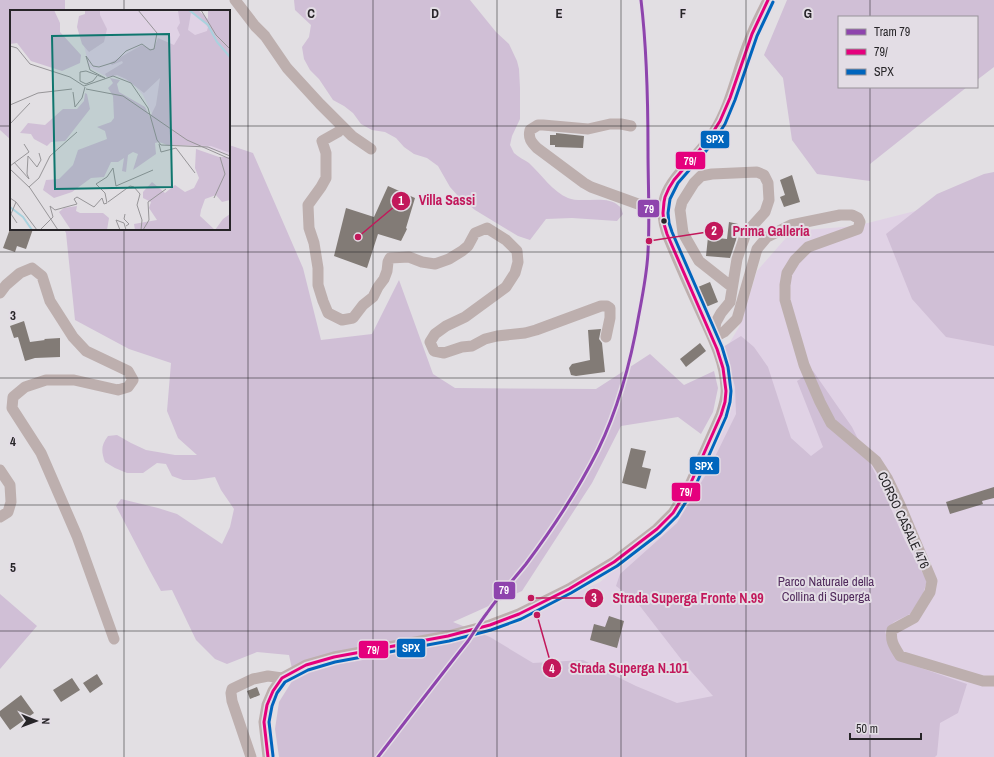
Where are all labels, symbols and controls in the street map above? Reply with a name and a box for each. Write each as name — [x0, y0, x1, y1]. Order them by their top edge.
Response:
text: C — [307, 5, 315, 22]
text: D — [431, 5, 439, 22]
text: E — [555, 5, 563, 22]
text: F — [680, 5, 687, 22]
text: G — [804, 5, 812, 22]
inset map — [10, 10, 230, 230]
legend — [838, 16, 978, 88]
text: Tram 79 — [874, 24, 910, 40]
text: 79/ — [874, 44, 888, 60]
text: SPX — [874, 64, 894, 80]
line badge: SPX — [700, 130, 730, 149]
text: SPX — [706, 132, 724, 146]
line badge: 79/ — [675, 151, 706, 170]
text: 79/ — [684, 154, 697, 168]
callout: Villa Sassi — [391, 188, 483, 214]
text: Villa Sassi — [419, 191, 475, 209]
text: 1 — [398, 193, 404, 209]
line badge: 79 — [637, 199, 660, 218]
text: 79 — [644, 202, 654, 216]
unlabelled marker — [659, 216, 669, 226]
callout: Prima Galleria — [704, 218, 818, 244]
text: Prima Galleria — [732, 222, 810, 240]
text: 2 — [711, 223, 717, 239]
text: 3 — [10, 307, 16, 324]
text: 4 — [10, 433, 16, 450]
line badge: SPX — [689, 456, 720, 475]
text: SPX — [695, 459, 713, 473]
street label: CORSO CASALE 476 — [874, 469, 933, 571]
line badge: 79/ — [671, 482, 701, 502]
text: 79/ — [680, 485, 693, 499]
text: 5 — [10, 559, 16, 576]
park label: Parco Naturale della Collina di Superga — [778, 573, 874, 605]
line badge: 79 — [493, 581, 516, 600]
text: 79 — [499, 583, 509, 597]
callout: Strada Superga Fronte N.99 — [584, 585, 772, 611]
text: Strada Superga Fronte N.99 — [612, 589, 764, 607]
text: 3 — [591, 590, 597, 606]
line badge: SPX — [396, 638, 426, 658]
line badge: 79/ — [358, 640, 389, 659]
text: SPX — [402, 641, 420, 655]
text: 79/ — [367, 643, 380, 657]
callout: Strada Superga N.101 — [542, 655, 697, 681]
text: Strada Superga N.101 — [570, 659, 689, 677]
text: 4 — [549, 661, 555, 677]
north arrow — [16, 701, 56, 741]
scale bar — [850, 715, 921, 741]
text: N — [39, 718, 53, 725]
text: 50 m — [856, 721, 878, 737]

